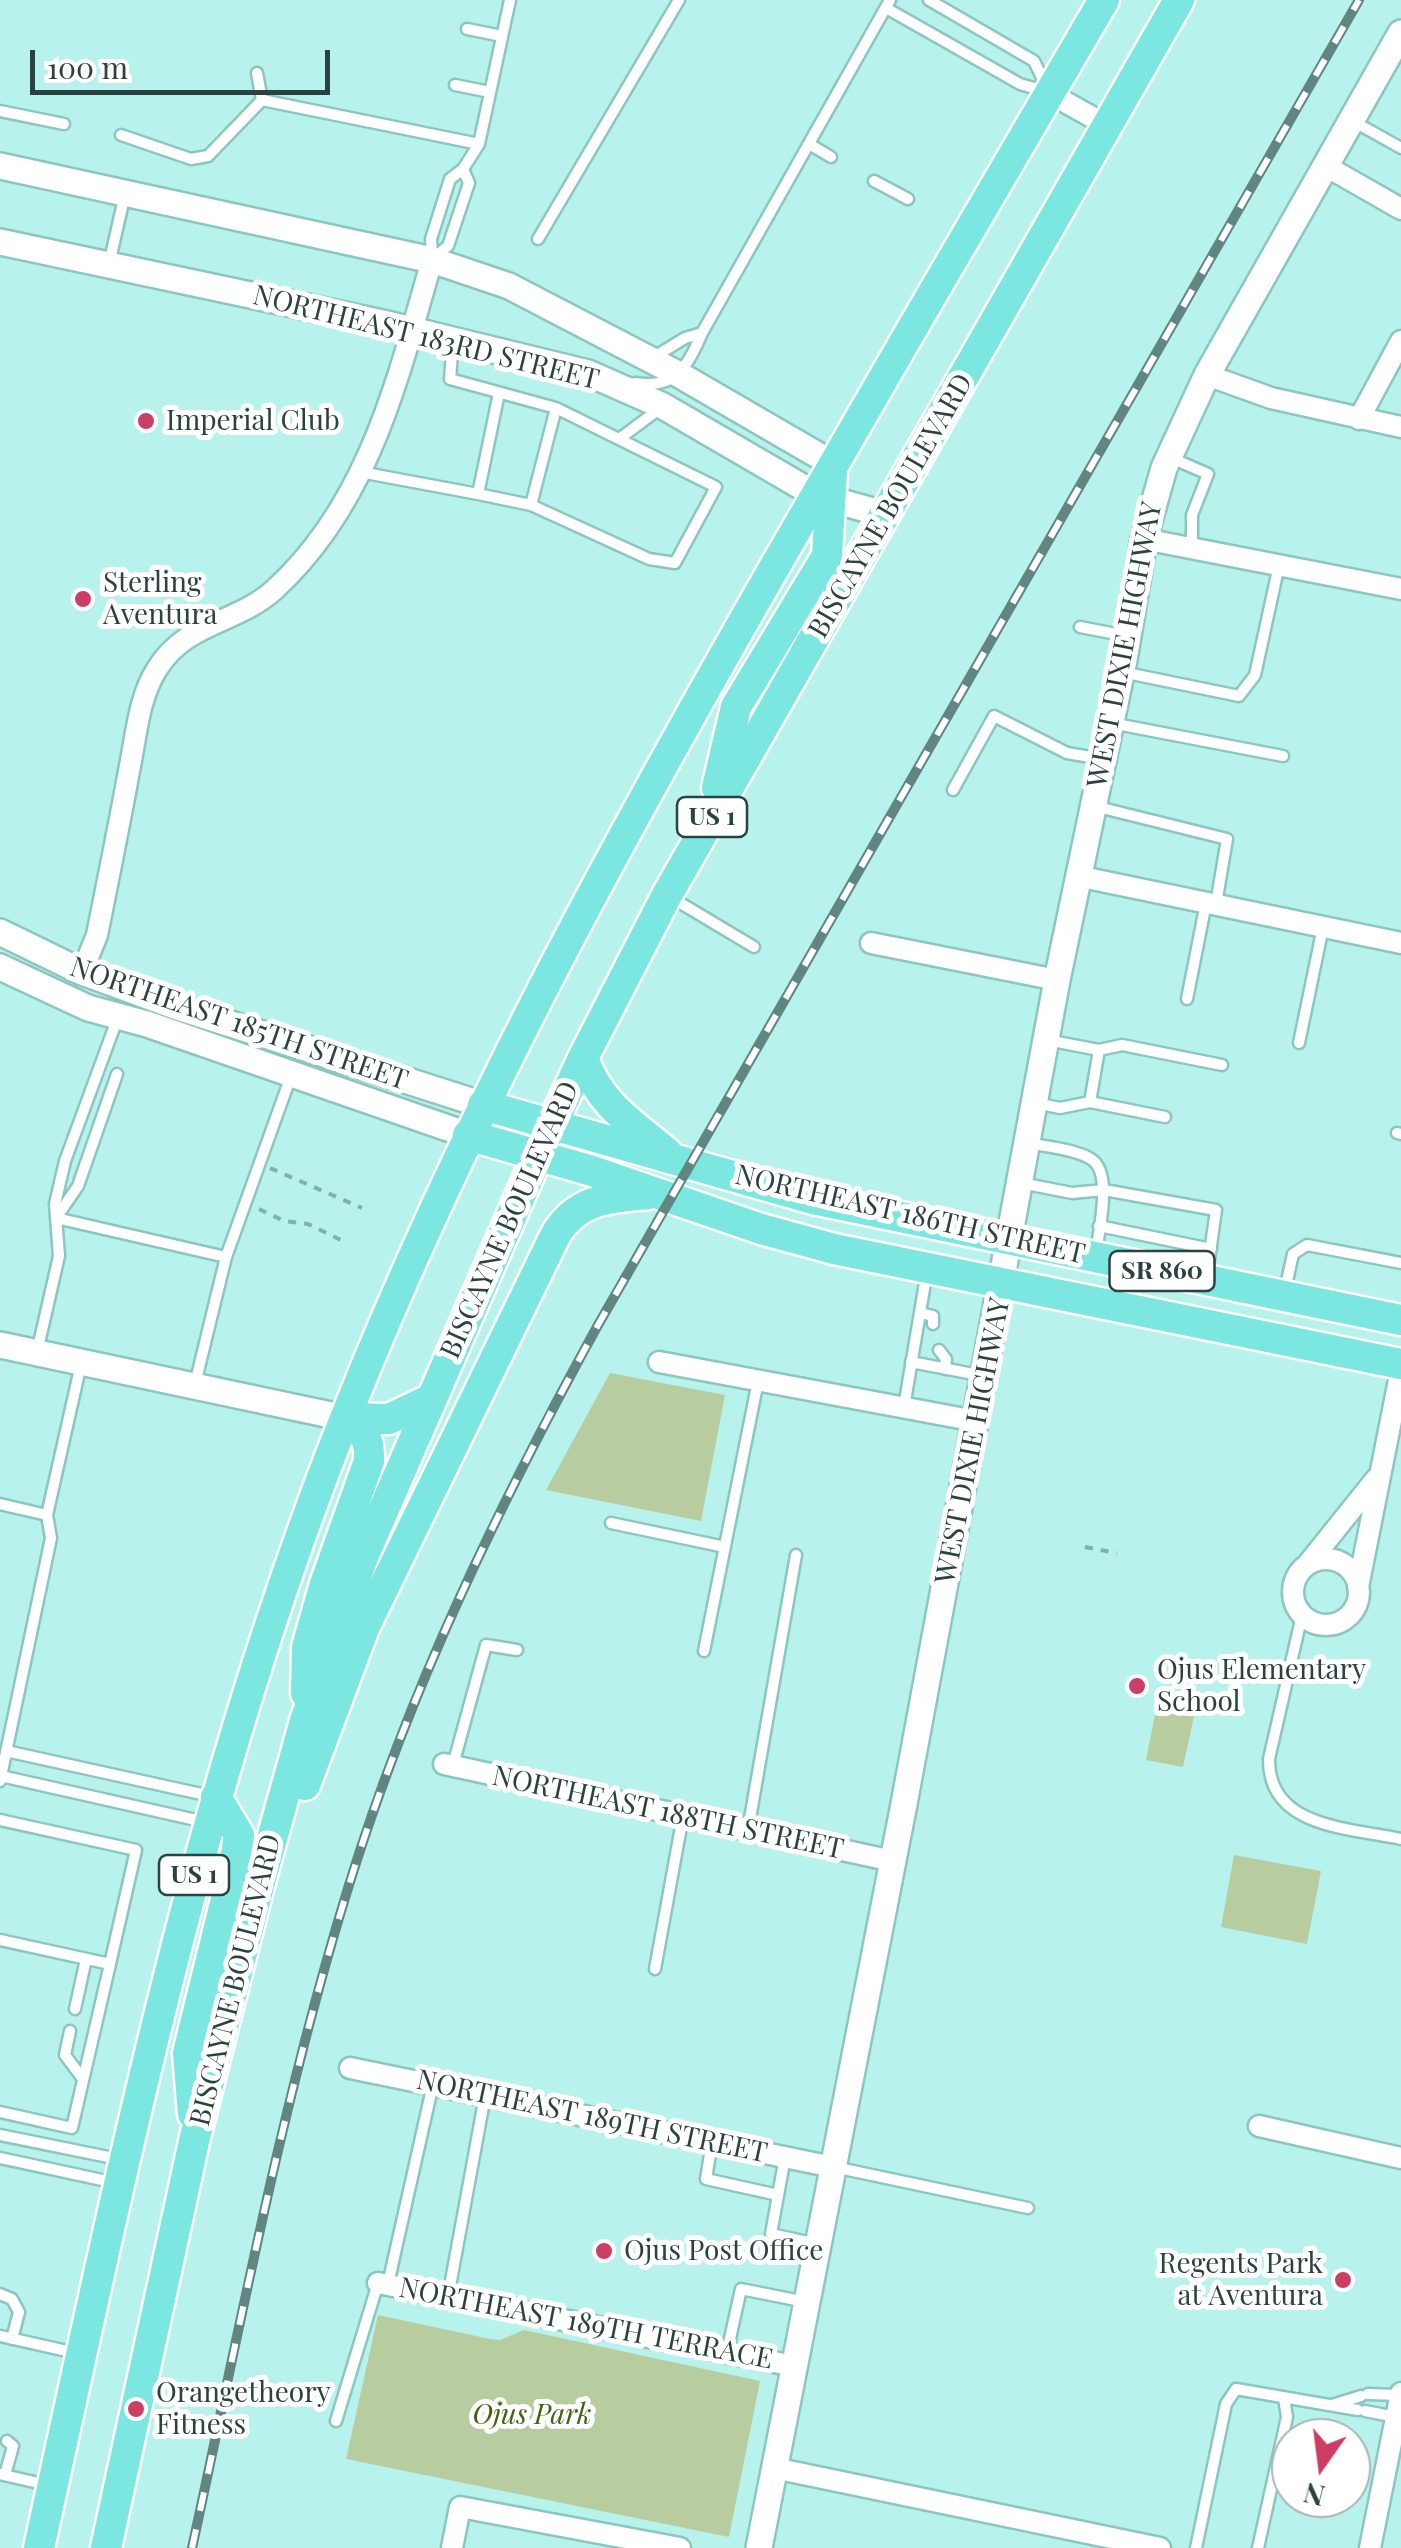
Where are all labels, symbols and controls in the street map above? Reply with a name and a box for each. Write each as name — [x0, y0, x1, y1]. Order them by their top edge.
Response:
scale bar — [35, 30, 335, 92]
text: 100 m — [47, 47, 128, 87]
street label: NORTHEAST 183RD STREET — [249, 279, 603, 397]
street label: BISCAYNE BOULEVARD — [802, 368, 980, 644]
place label: Imperial Club — [166, 404, 340, 438]
marker: Imperial Club — [135, 410, 157, 432]
street label: WEST DIXIE HIGHWAY — [1081, 499, 1169, 791]
place label: Sterling Aventura — [103, 566, 218, 632]
marker: Sterling Aventura — [72, 588, 94, 610]
road number: US 1 — [677, 797, 747, 837]
street label: NORTHEAST 185TH STREET — [66, 950, 412, 1098]
street label: BISCAYNE BOULEVARD — [434, 1076, 586, 1364]
street label: NORTHEAST 186TH STREET — [732, 1158, 1088, 1272]
road number: SR 860 — [1110, 1251, 1214, 1291]
street label: WEST DIXIE HIGHWAY — [929, 1295, 1017, 1587]
place label: Ojus Elementary School — [1157, 1653, 1366, 1719]
marker: Ojus Elementary School — [1126, 1675, 1148, 1697]
street label: NORTHEAST 188TH STREET — [489, 1759, 847, 1867]
street label: BISCAYNE BOULEVARD — [183, 1831, 289, 2129]
road number: US 1 — [159, 1855, 229, 1895]
street label: NORTHEAST 189TH STREET — [414, 2063, 770, 2171]
place label: Ojus Post Office — [624, 2234, 823, 2268]
marker: Ojus Post Office — [593, 2240, 615, 2262]
place label: Regents Park at Aventura — [1158, 2247, 1323, 2313]
marker: Regents Park at Aventura — [1332, 2269, 1354, 2291]
street label: NORTHEAST 189TH TERRACE — [396, 2271, 776, 2377]
place label: Orangetheory Fitness — [156, 2376, 331, 2442]
marker: Orangetheory Fitness — [125, 2398, 147, 2420]
park label: Ojus Park — [473, 2398, 591, 2432]
north arrow — [1271, 2418, 1371, 2518]
text: N — [1300, 2475, 1328, 2516]

